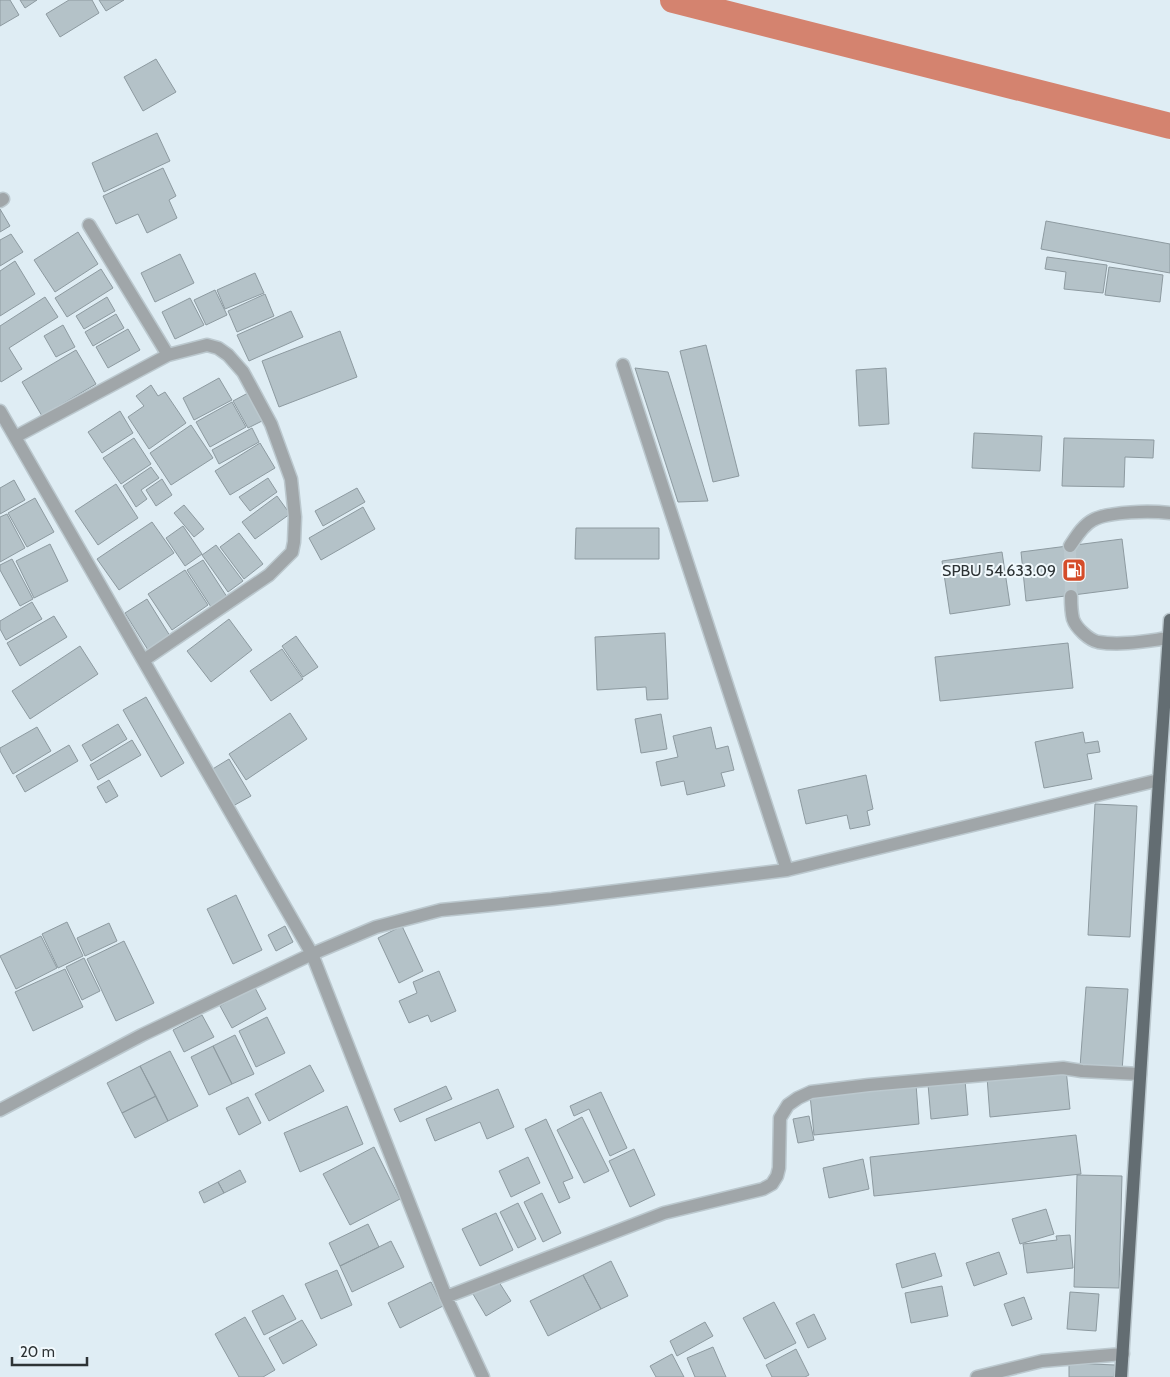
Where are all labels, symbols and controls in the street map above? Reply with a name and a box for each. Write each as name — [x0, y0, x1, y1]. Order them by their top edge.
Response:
fuel station icon: SPBU 54.633.09 — [1061, 557, 1087, 583]
place label: SPBU 54.633.09 — [942, 561, 1056, 580]
scale bar — [12, 1334, 88, 1366]
text: 20 m — [20, 1343, 55, 1361]

